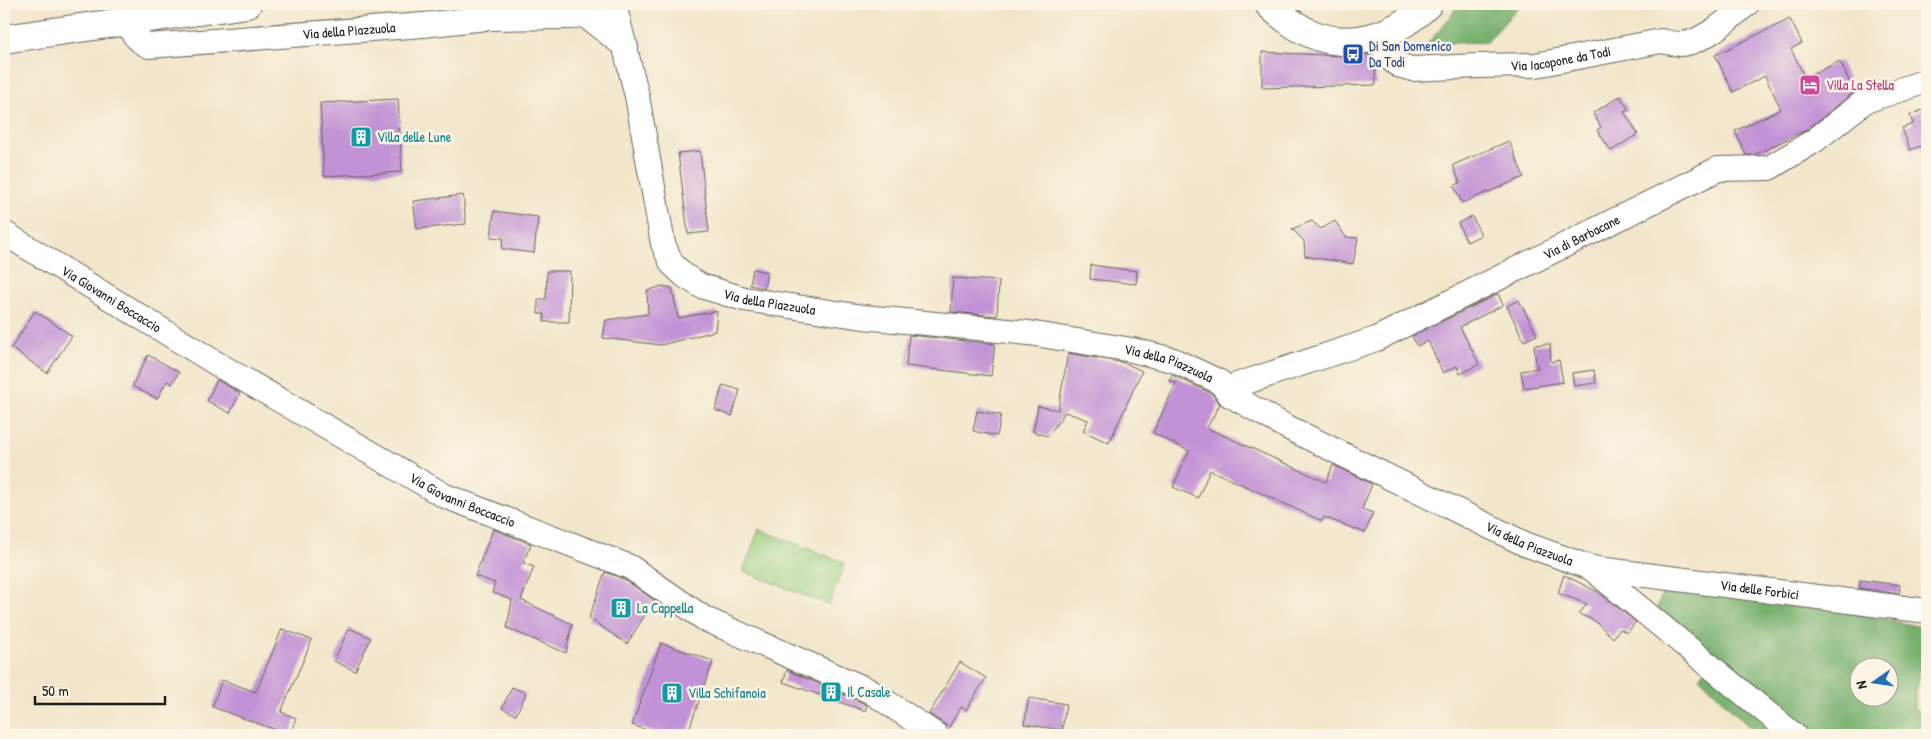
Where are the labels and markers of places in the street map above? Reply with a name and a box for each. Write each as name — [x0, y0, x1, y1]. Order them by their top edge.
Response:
place label: Di San Domenico Da Todi — [1369, 36, 1452, 71]
bus stop icon: Di San Domenico Da Todi — [1341, 42, 1365, 66]
hotel icon: Villa La Stella — [1798, 73, 1822, 97]
place label: Villa La Stella — [1826, 75, 1895, 94]
building icon: Villa delle Lune — [349, 125, 373, 149]
place label: Villa delle Lune — [377, 127, 452, 146]
building icon: La Cappella — [609, 596, 633, 620]
place label: La Cappella — [637, 598, 694, 618]
building icon: Il Casale — [819, 680, 843, 704]
building icon: Villa Schifanoia — [660, 681, 684, 705]
place label: Il Casale — [847, 682, 891, 701]
place label: Villa Schifanoia — [688, 683, 766, 702]

